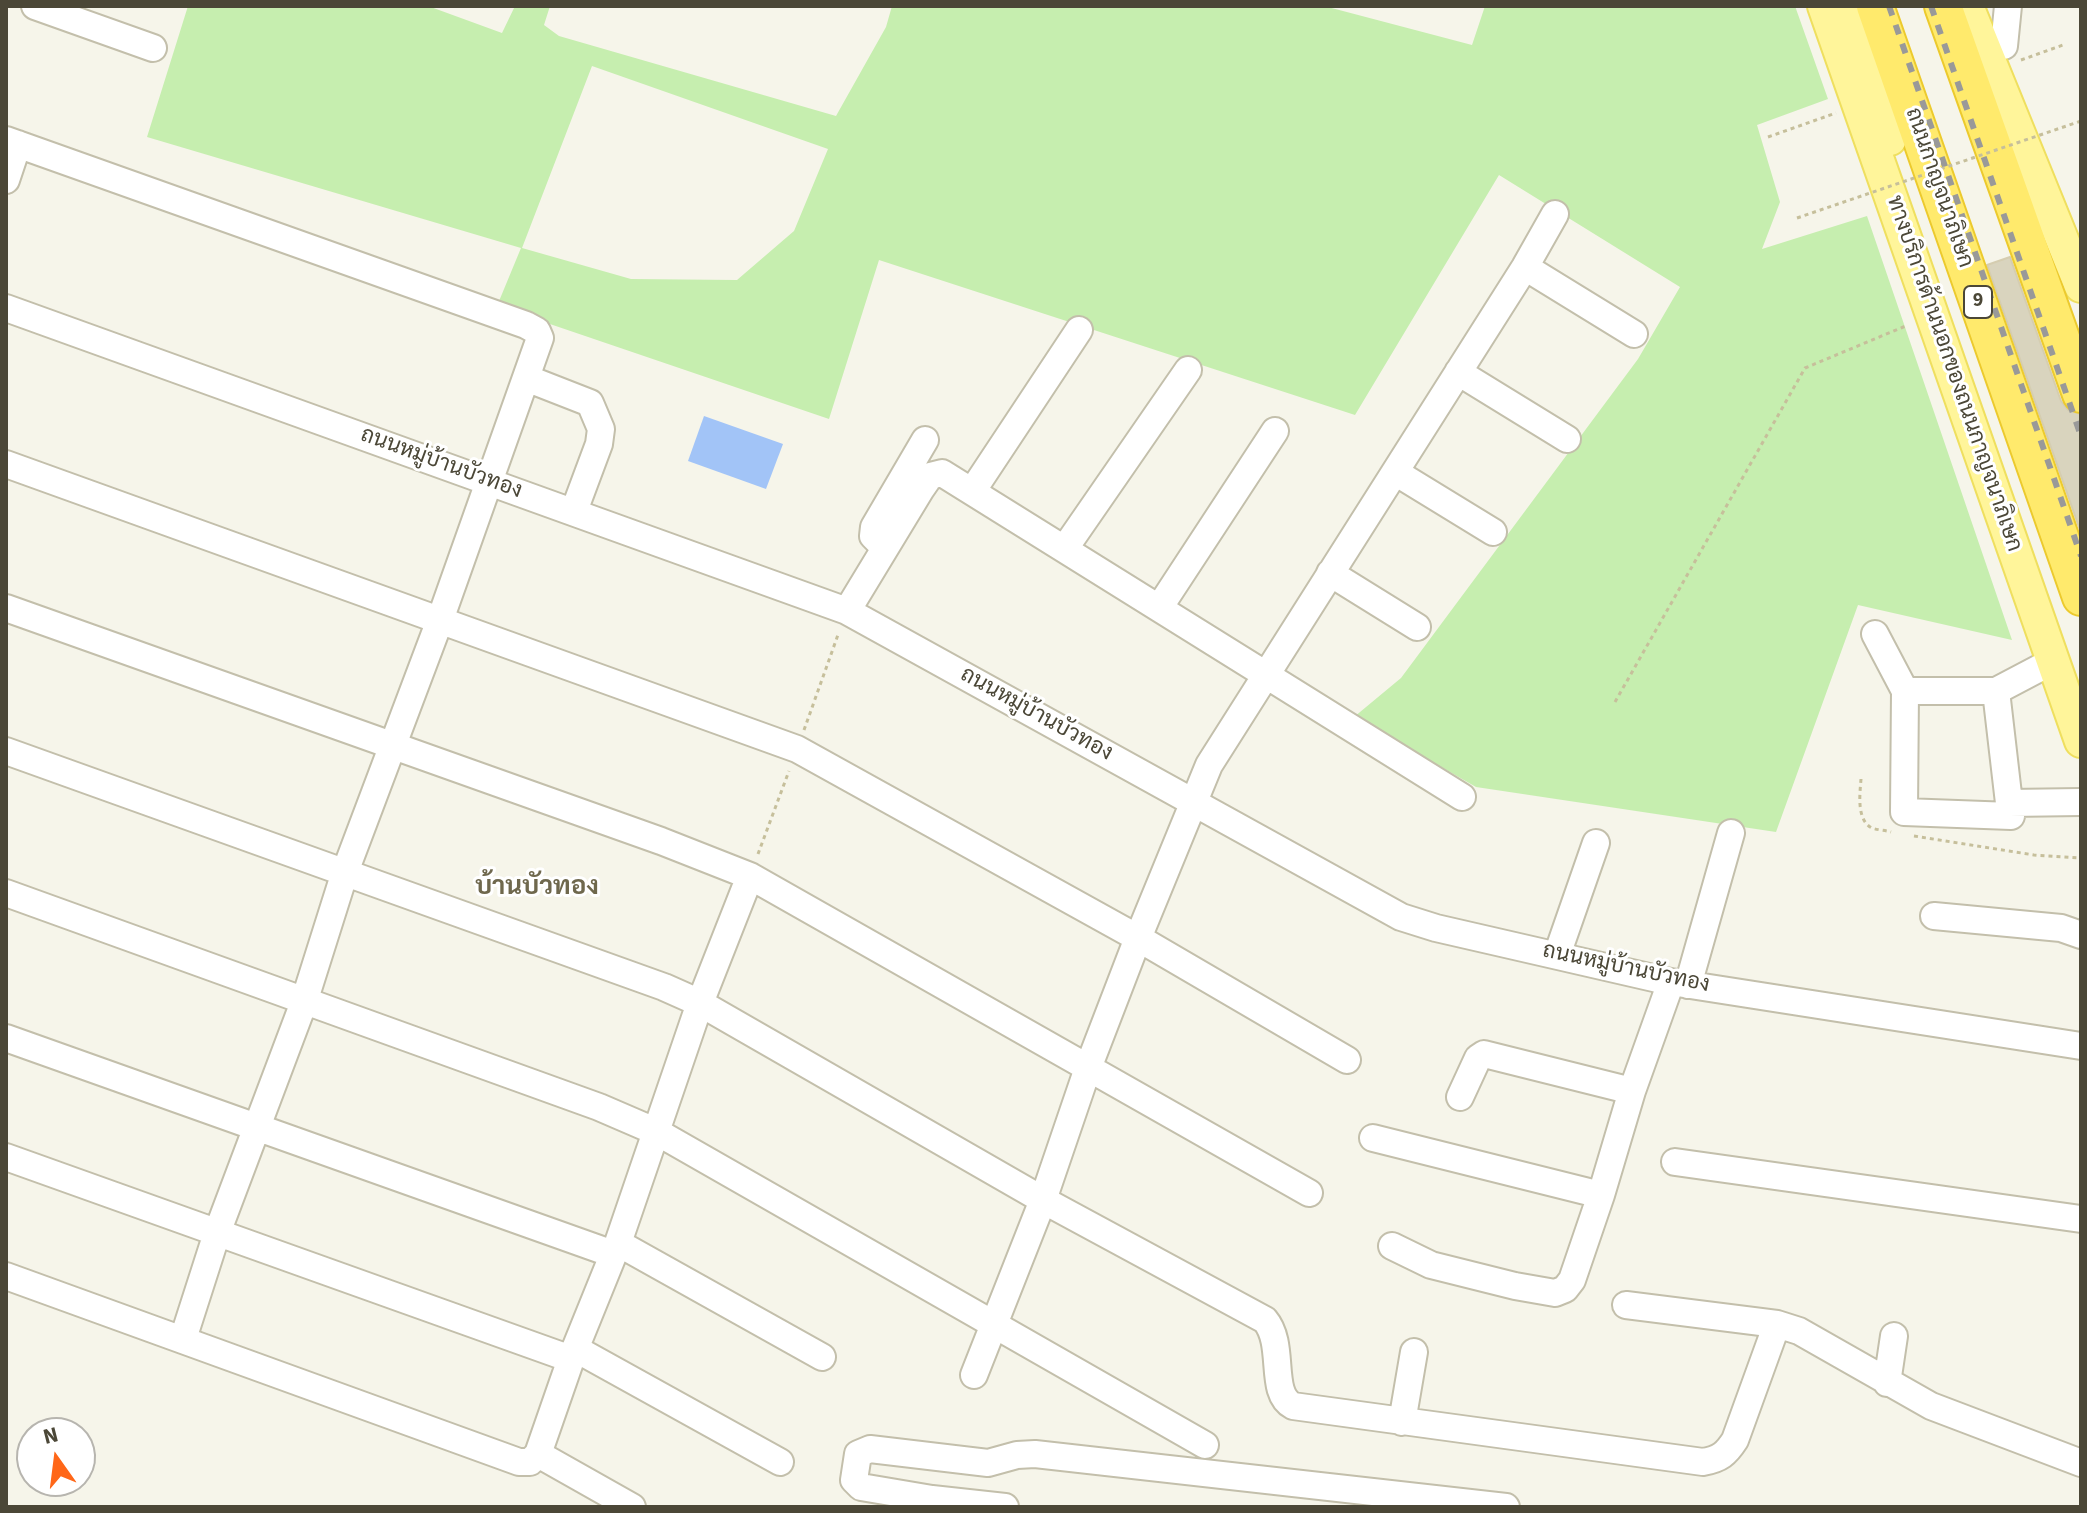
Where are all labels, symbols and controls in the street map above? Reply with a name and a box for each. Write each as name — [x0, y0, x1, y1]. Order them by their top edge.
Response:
street label: ถนนกาญจนาภิเษก — [1898, 105, 1978, 271]
street label: ทางบริการด้านนอกของถนนกาญจนาภิเษก — [1880, 193, 2026, 555]
road number: 9 — [1964, 286, 1992, 318]
street label: ถนนหมู่บ้านบัวทอง — [357, 423, 525, 505]
street label: ถนนหมู่บ้านบัวทอง — [955, 662, 1117, 768]
district label: บ้านบัวทอง — [475, 872, 599, 904]
street label: ถนนหมู่บ้านบัวทอง — [1540, 938, 1712, 1000]
north arrow — [16, 1417, 96, 1497]
text: N — [40, 1418, 62, 1453]

